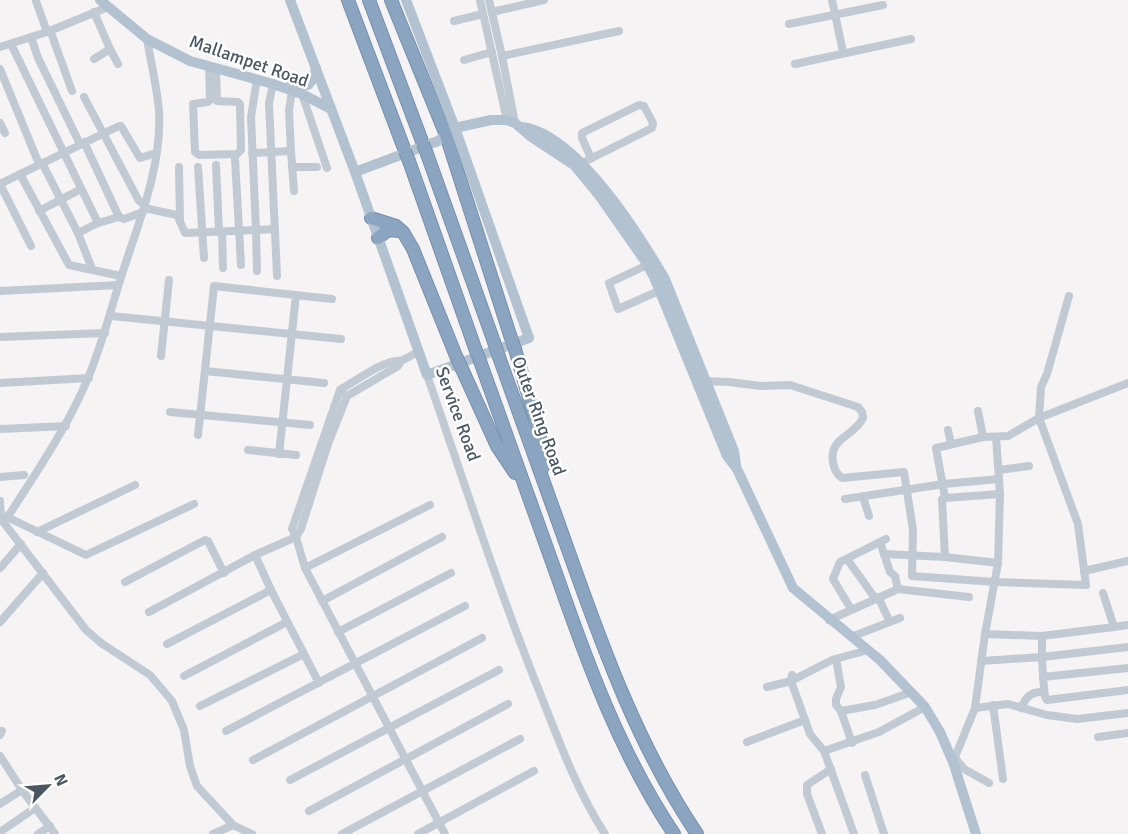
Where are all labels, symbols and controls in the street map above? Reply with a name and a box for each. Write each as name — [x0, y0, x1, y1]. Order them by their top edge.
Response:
street label: Mallampet Road — [186, 30, 312, 92]
street label: Outer Ring Road — [507, 354, 571, 478]
street label: Service Road — [431, 364, 485, 464]
north arrow — [18, 756, 78, 816]
text: N — [49, 771, 72, 789]

